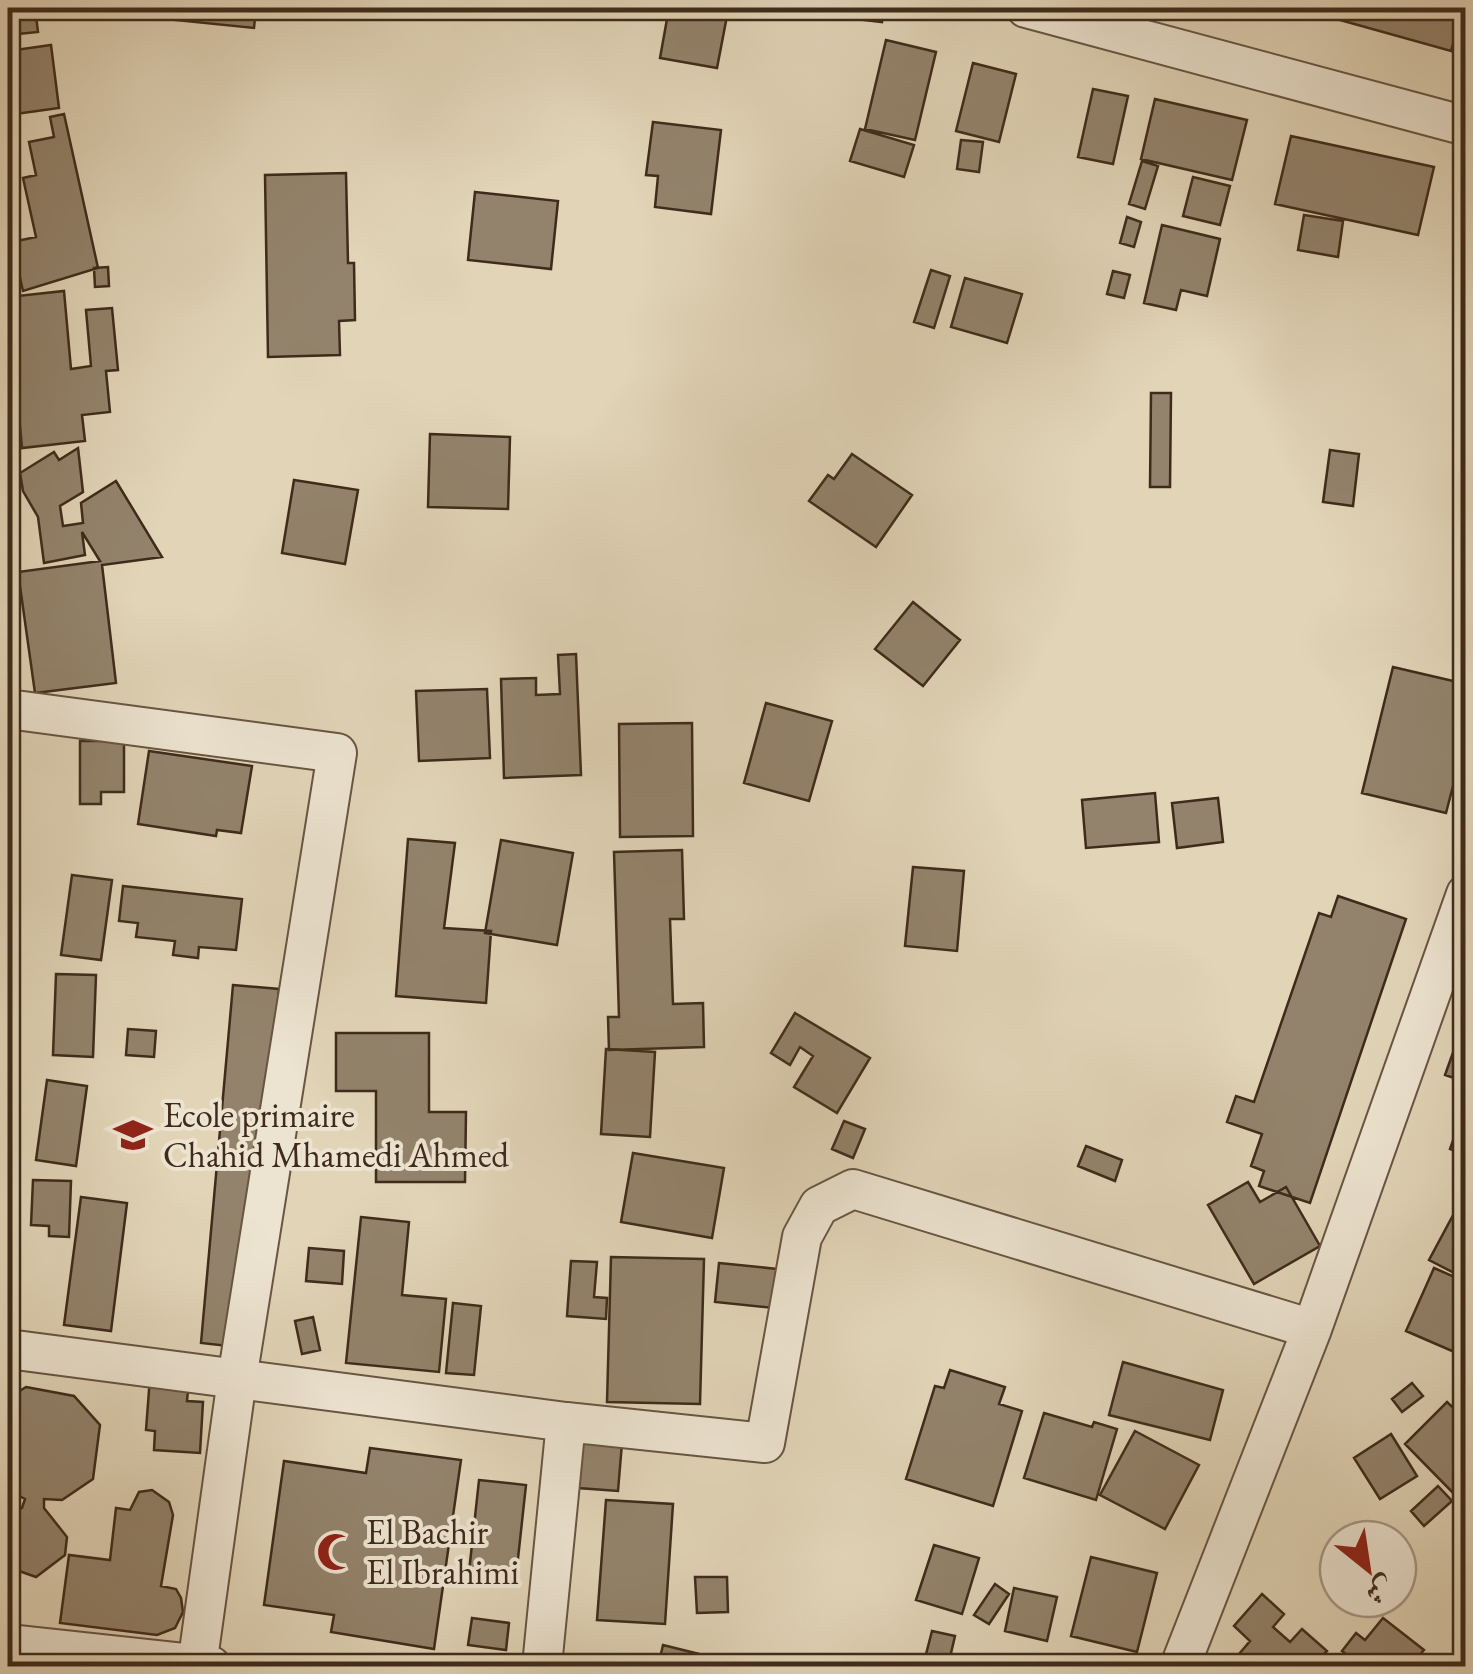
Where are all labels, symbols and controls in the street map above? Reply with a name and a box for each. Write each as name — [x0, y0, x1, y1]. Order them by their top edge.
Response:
place label: Ecole primaire Chahid Mhamedi Ahmed — [163, 1092, 509, 1177]
school or university icon: Ecole primaire Chahid Mhamedi Ahmed — [112, 1114, 154, 1156]
place label: El Bachir El Ibrahimi — [366, 1509, 519, 1594]
north arrow — [1318, 1519, 1418, 1619]
mosque icon: El Bachir El Ibrahimi — [315, 1531, 357, 1573]
text: ش — [1359, 1568, 1402, 1613]

